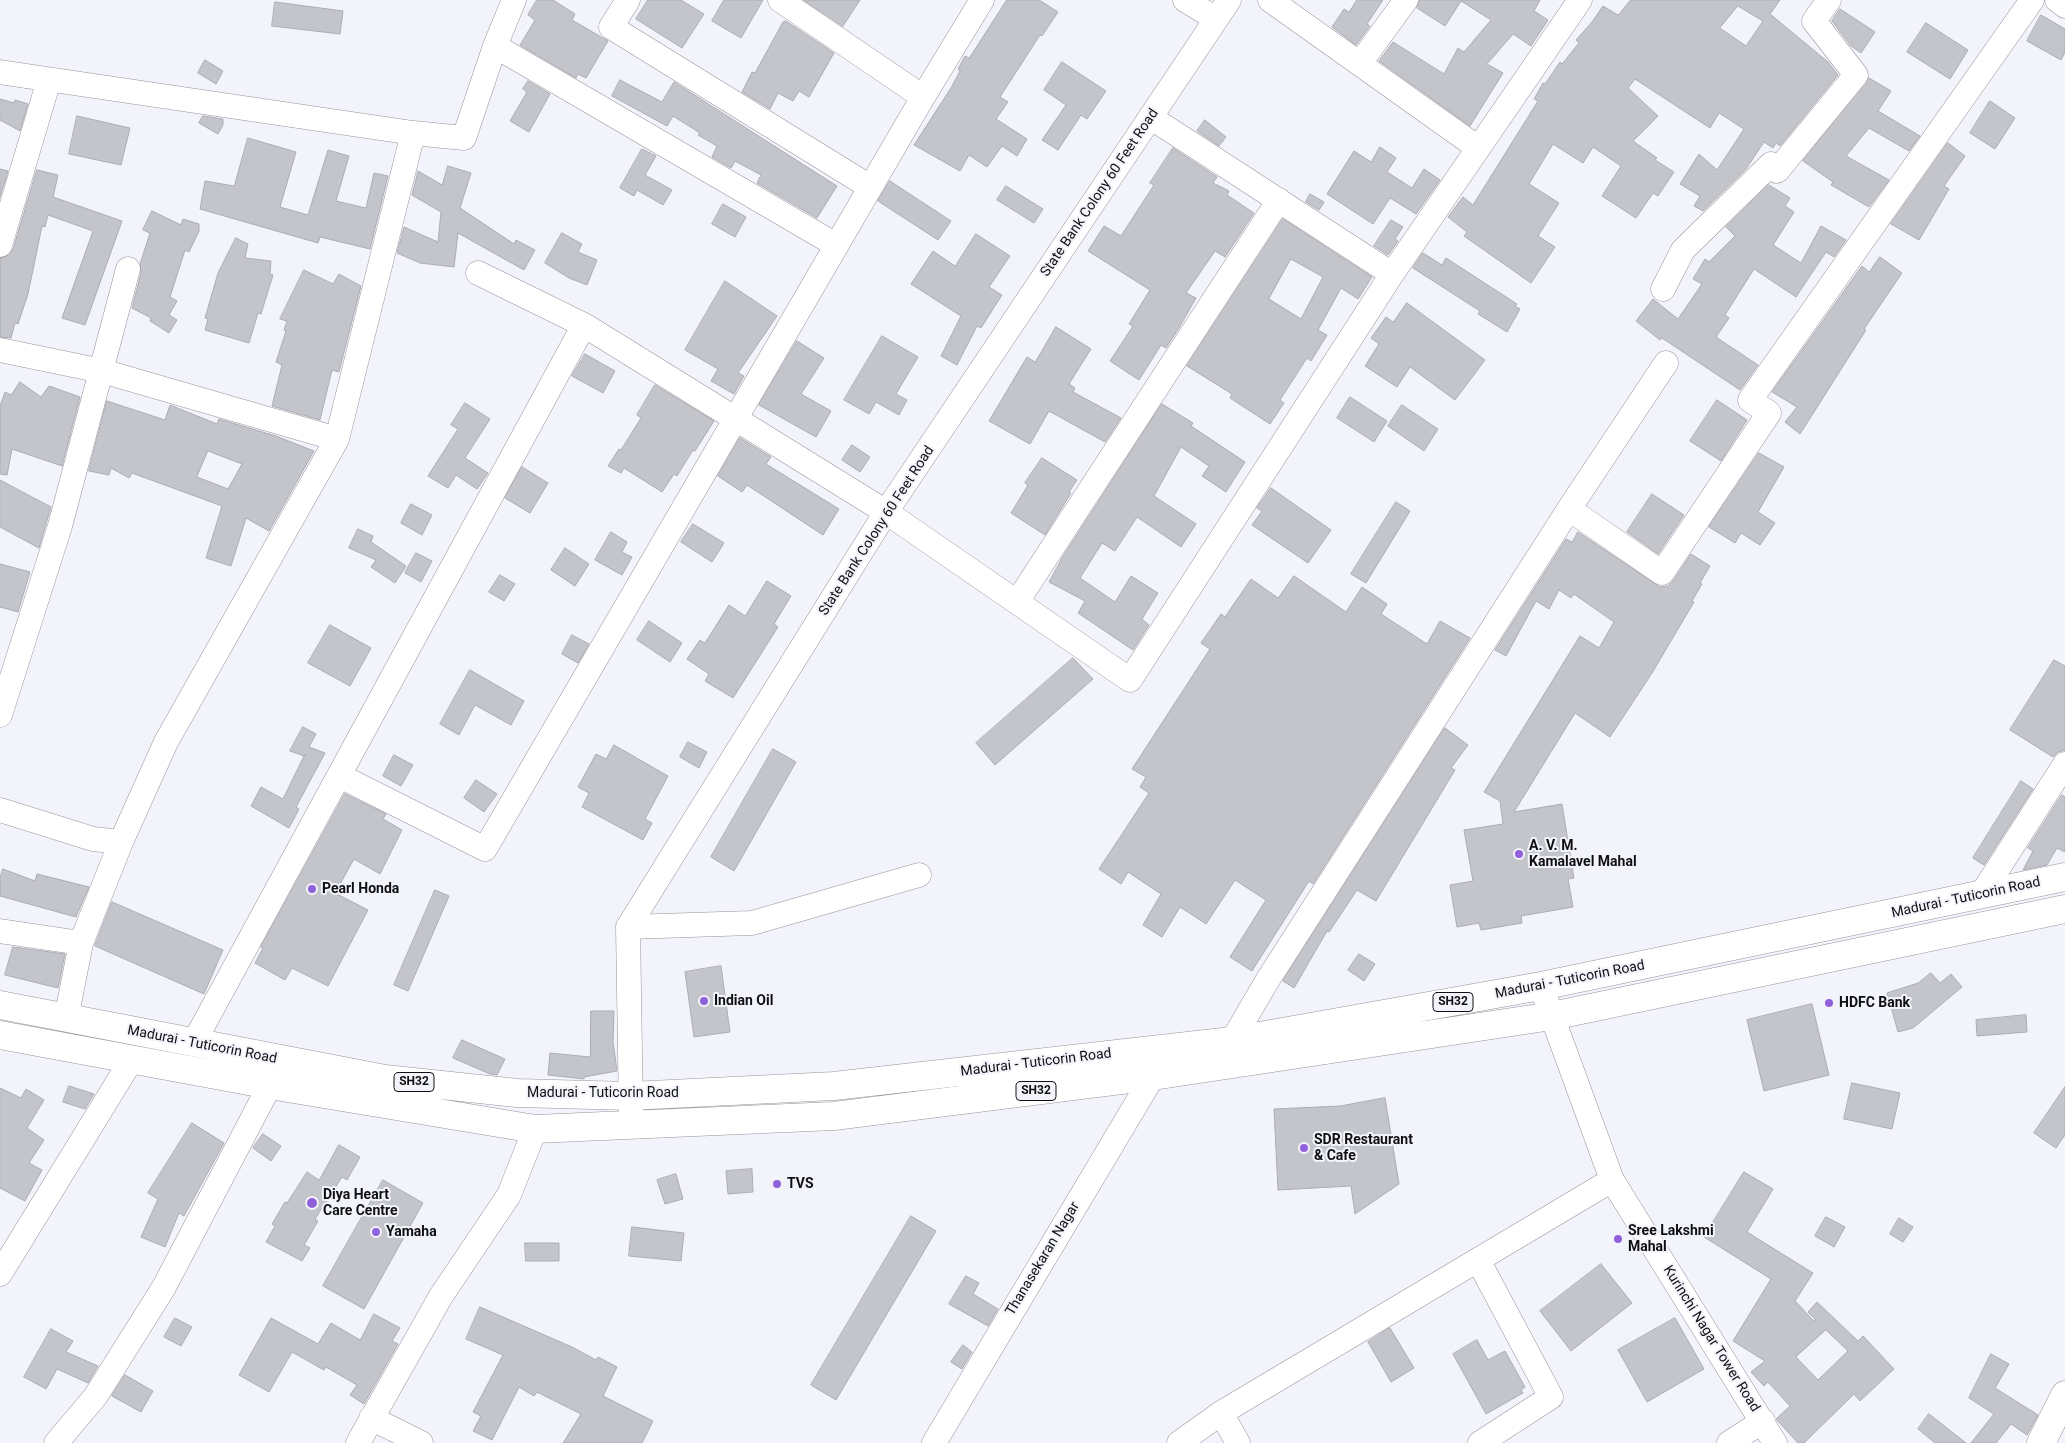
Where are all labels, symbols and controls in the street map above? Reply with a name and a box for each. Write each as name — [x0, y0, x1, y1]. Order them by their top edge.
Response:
street label: State Bank Colony 60 Feet Road — [1037, 106, 1163, 280]
street label: State Bank Colony 60 Feet Road — [816, 443, 938, 619]
place label: A. V. M. Kamalavel Mahal — [1529, 838, 1637, 870]
marker: A. V. M. Kamalavel Mahal — [1513, 848, 1525, 860]
street label: Madurai - Tuticorin Road — [1890, 874, 2042, 922]
place label: Pearl Honda — [322, 881, 399, 897]
marker: Pearl Honda — [306, 883, 318, 895]
street label: Madurai - Tuticorin Road — [1494, 957, 1646, 1003]
road number: SH32 — [1433, 992, 1473, 1012]
place label: Indian Oil — [714, 993, 773, 1009]
marker: Indian Oil — [698, 995, 710, 1007]
place label: HDFC Bank — [1839, 995, 1910, 1011]
marker: HDFC Bank — [1823, 997, 1835, 1009]
street label: Madurai - Tuticorin Road — [126, 1022, 278, 1068]
street label: Madurai - Tuticorin Road — [960, 1045, 1112, 1081]
road number: SH32 — [394, 1072, 434, 1092]
road number: SH32 — [1016, 1082, 1056, 1100]
street label: Madurai - Tuticorin Road — [527, 1085, 679, 1101]
place label: SDR Restaurant & Cafe — [1314, 1132, 1413, 1164]
marker: SDR Restaurant & Cafe — [1298, 1142, 1310, 1154]
place label: TVS — [787, 1176, 814, 1192]
marker: TVS — [771, 1178, 783, 1190]
place label: Diya Heart Care Centre — [323, 1187, 398, 1220]
marker: Diya Heart Care Centre — [305, 1196, 319, 1210]
street label: Thanasekaran Nagar — [1002, 1199, 1084, 1319]
place label: Sree Lakshmi Mahal — [1628, 1223, 1714, 1256]
place label: Yamaha — [386, 1224, 437, 1240]
marker: Yamaha — [370, 1226, 382, 1238]
marker: Sree Lakshmi Mahal — [1612, 1233, 1624, 1245]
street label: Kurinchi Nagar Tower Road — [1659, 1263, 1763, 1415]

